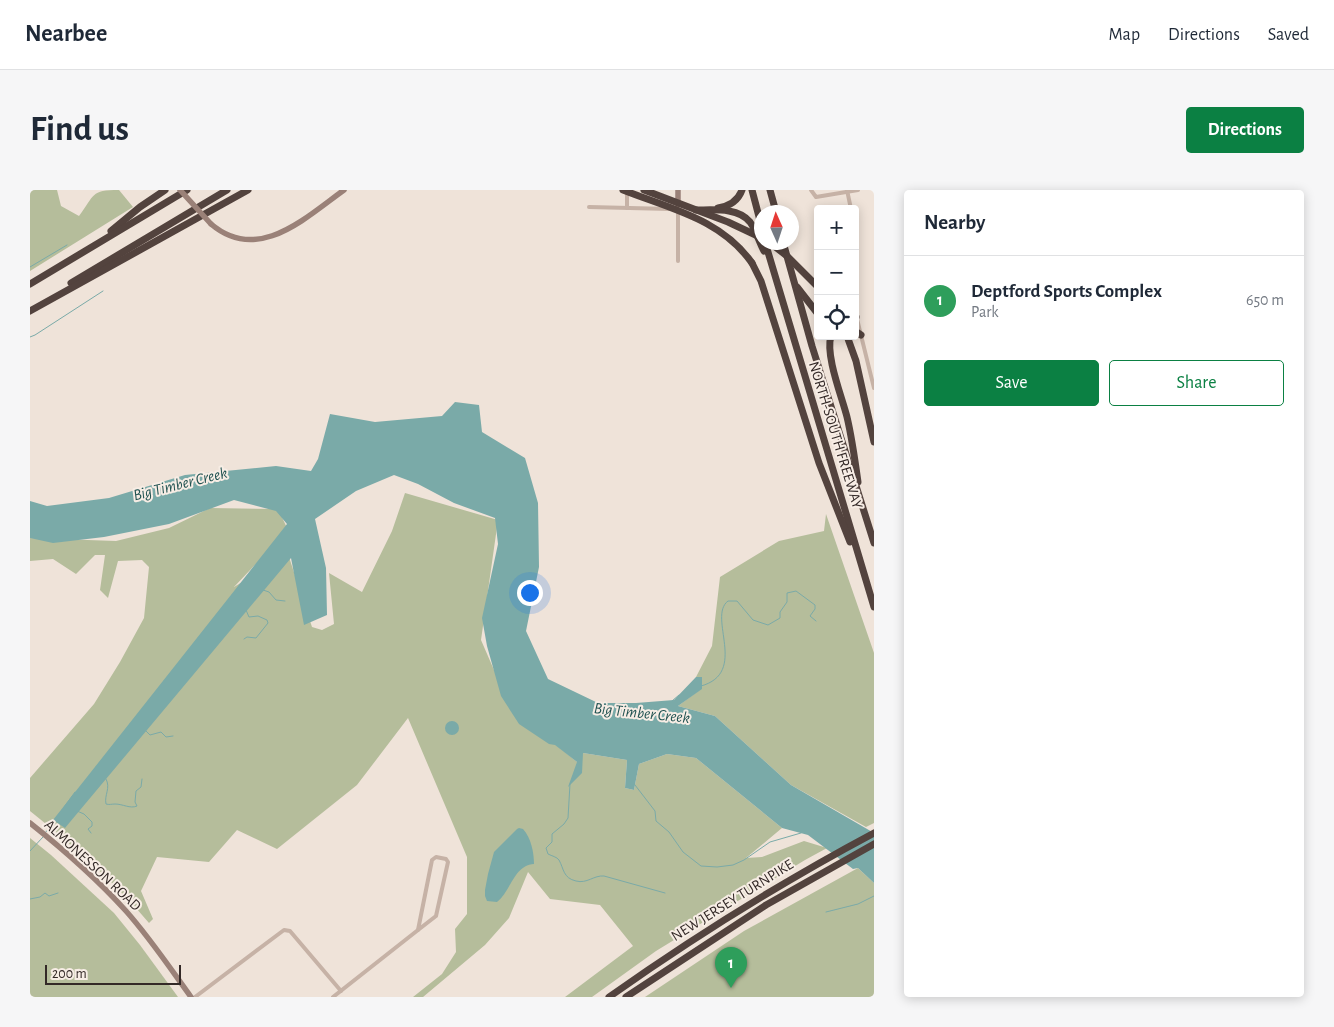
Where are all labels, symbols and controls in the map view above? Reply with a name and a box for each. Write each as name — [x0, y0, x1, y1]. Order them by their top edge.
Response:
text: Nearbee — [25, 22, 107, 46]
text: Map — [1109, 26, 1140, 44]
text: Directions — [1168, 26, 1240, 44]
text: Saved — [1268, 26, 1309, 44]
button: Directions — [1186, 107, 1304, 153]
text: Find us — [30, 112, 129, 147]
north arrow — [754, 205, 799, 250]
map controls — [814, 205, 859, 340]
button: + — [814, 205, 859, 250]
text: Nearby — [924, 212, 985, 233]
button: − — [814, 250, 859, 295]
text: Deptford Sports Complex — [971, 282, 1162, 301]
text: 1 — [937, 292, 943, 308]
text: 650 m — [1246, 292, 1284, 308]
button: locate — [814, 295, 859, 340]
text: Park — [971, 304, 999, 320]
street label: NORTH-SOUTH FREEWAY — [806, 360, 865, 511]
button: Save — [924, 360, 1099, 406]
button: Share — [1109, 360, 1284, 406]
water label: Big Timber Creek — [131, 465, 229, 503]
your location — [517, 580, 543, 606]
water label: Big Timber Creek — [593, 700, 691, 726]
street label: ALMONESSON ROAD — [41, 817, 144, 914]
street label: NEW JERSEY TURNPIKE — [669, 857, 796, 944]
pin: 1 — [715, 947, 747, 988]
scale bar — [45, 962, 181, 985]
text: 200 m — [52, 967, 87, 981]

